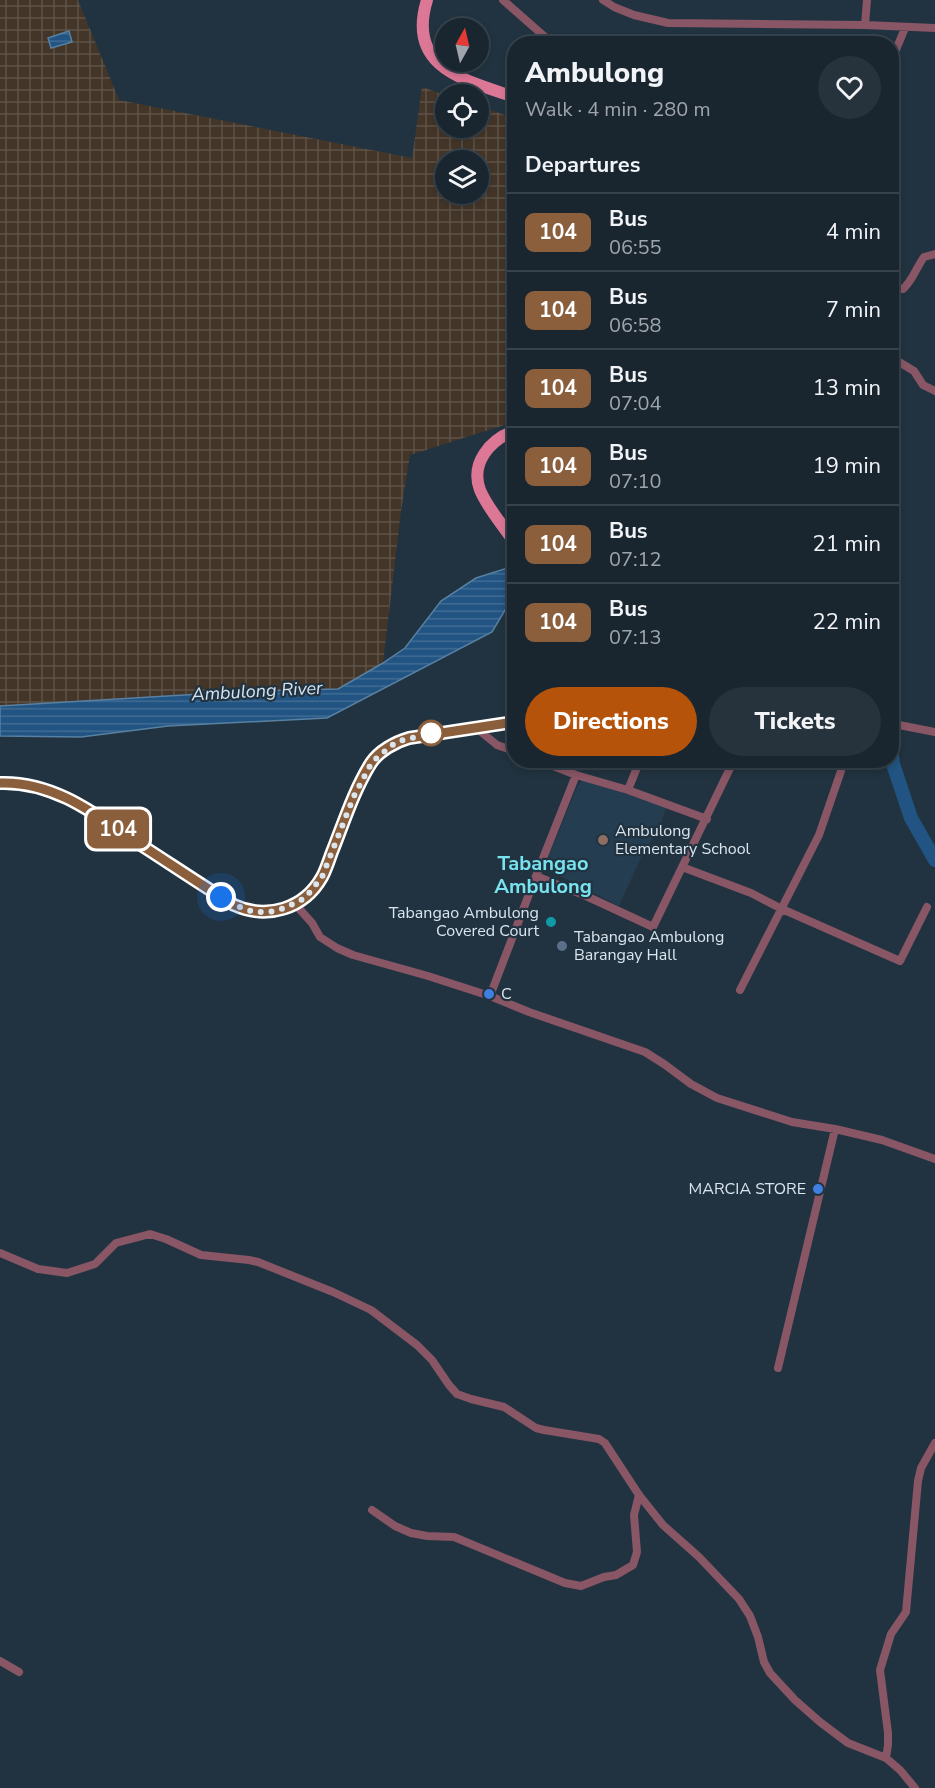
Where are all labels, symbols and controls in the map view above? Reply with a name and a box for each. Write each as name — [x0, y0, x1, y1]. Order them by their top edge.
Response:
north arrow — [435, 18, 489, 72]
map controls — [435, 18, 489, 204]
text: Ambulong — [525, 54, 664, 92]
button: heart — [818, 56, 881, 119]
button: locate — [435, 84, 489, 138]
text: Walk · 4 min · 280 m — [525, 96, 711, 123]
button: layers — [435, 150, 489, 204]
text: Departures — [525, 150, 640, 180]
text: Bus — [609, 204, 648, 234]
text: 4 min — [826, 217, 881, 247]
text: 104 — [539, 218, 577, 246]
text: 06:55 — [609, 234, 662, 261]
text: Bus — [609, 282, 648, 312]
text: 7 min — [826, 295, 881, 325]
text: 104 — [539, 296, 577, 324]
text: 06:58 — [609, 312, 662, 339]
text: Bus — [609, 360, 648, 390]
text: 13 min — [813, 373, 881, 403]
text: 104 — [539, 374, 577, 402]
text: 07:04 — [609, 390, 662, 417]
text: Bus — [609, 438, 648, 468]
text: 19 min — [813, 451, 881, 481]
text: 104 — [539, 452, 577, 480]
text: 07:10 — [609, 468, 662, 495]
text: Bus — [609, 516, 648, 546]
text: 21 min — [813, 529, 881, 559]
text: 104 — [539, 530, 577, 558]
text: 07:12 — [609, 546, 662, 573]
text: Bus — [609, 594, 648, 624]
text: 22 min — [813, 607, 881, 637]
text: 104 — [539, 608, 577, 636]
text: 07:13 — [609, 624, 662, 651]
water label: Ambulong River — [190, 676, 324, 706]
button: Directions — [525, 687, 697, 756]
button: Tickets — [709, 687, 881, 756]
unlabelled marker — [418, 720, 444, 746]
line badge: 104 — [84, 810, 152, 848]
text: 104 — [99, 815, 137, 843]
place label: Ambulong Elementary School — [615, 820, 751, 860]
marker: Ambulong Elementary School — [596, 833, 610, 847]
district label: Tabangao Ambulong — [494, 850, 592, 900]
your location — [206, 882, 236, 912]
place label: Tabangao Ambulong Covered Court — [389, 902, 539, 942]
marker: Tabangao Ambulong Covered Court — [544, 915, 558, 929]
place label: Tabangao Ambulong Barangay Hall — [574, 926, 724, 966]
marker: Tabangao Ambulong Barangay Hall — [555, 939, 569, 953]
place label: C — [501, 983, 512, 1005]
marker: C — [482, 987, 496, 1001]
place label: MARCIA STORE — [689, 1178, 806, 1200]
marker: MARCIA STORE — [811, 1182, 825, 1196]

